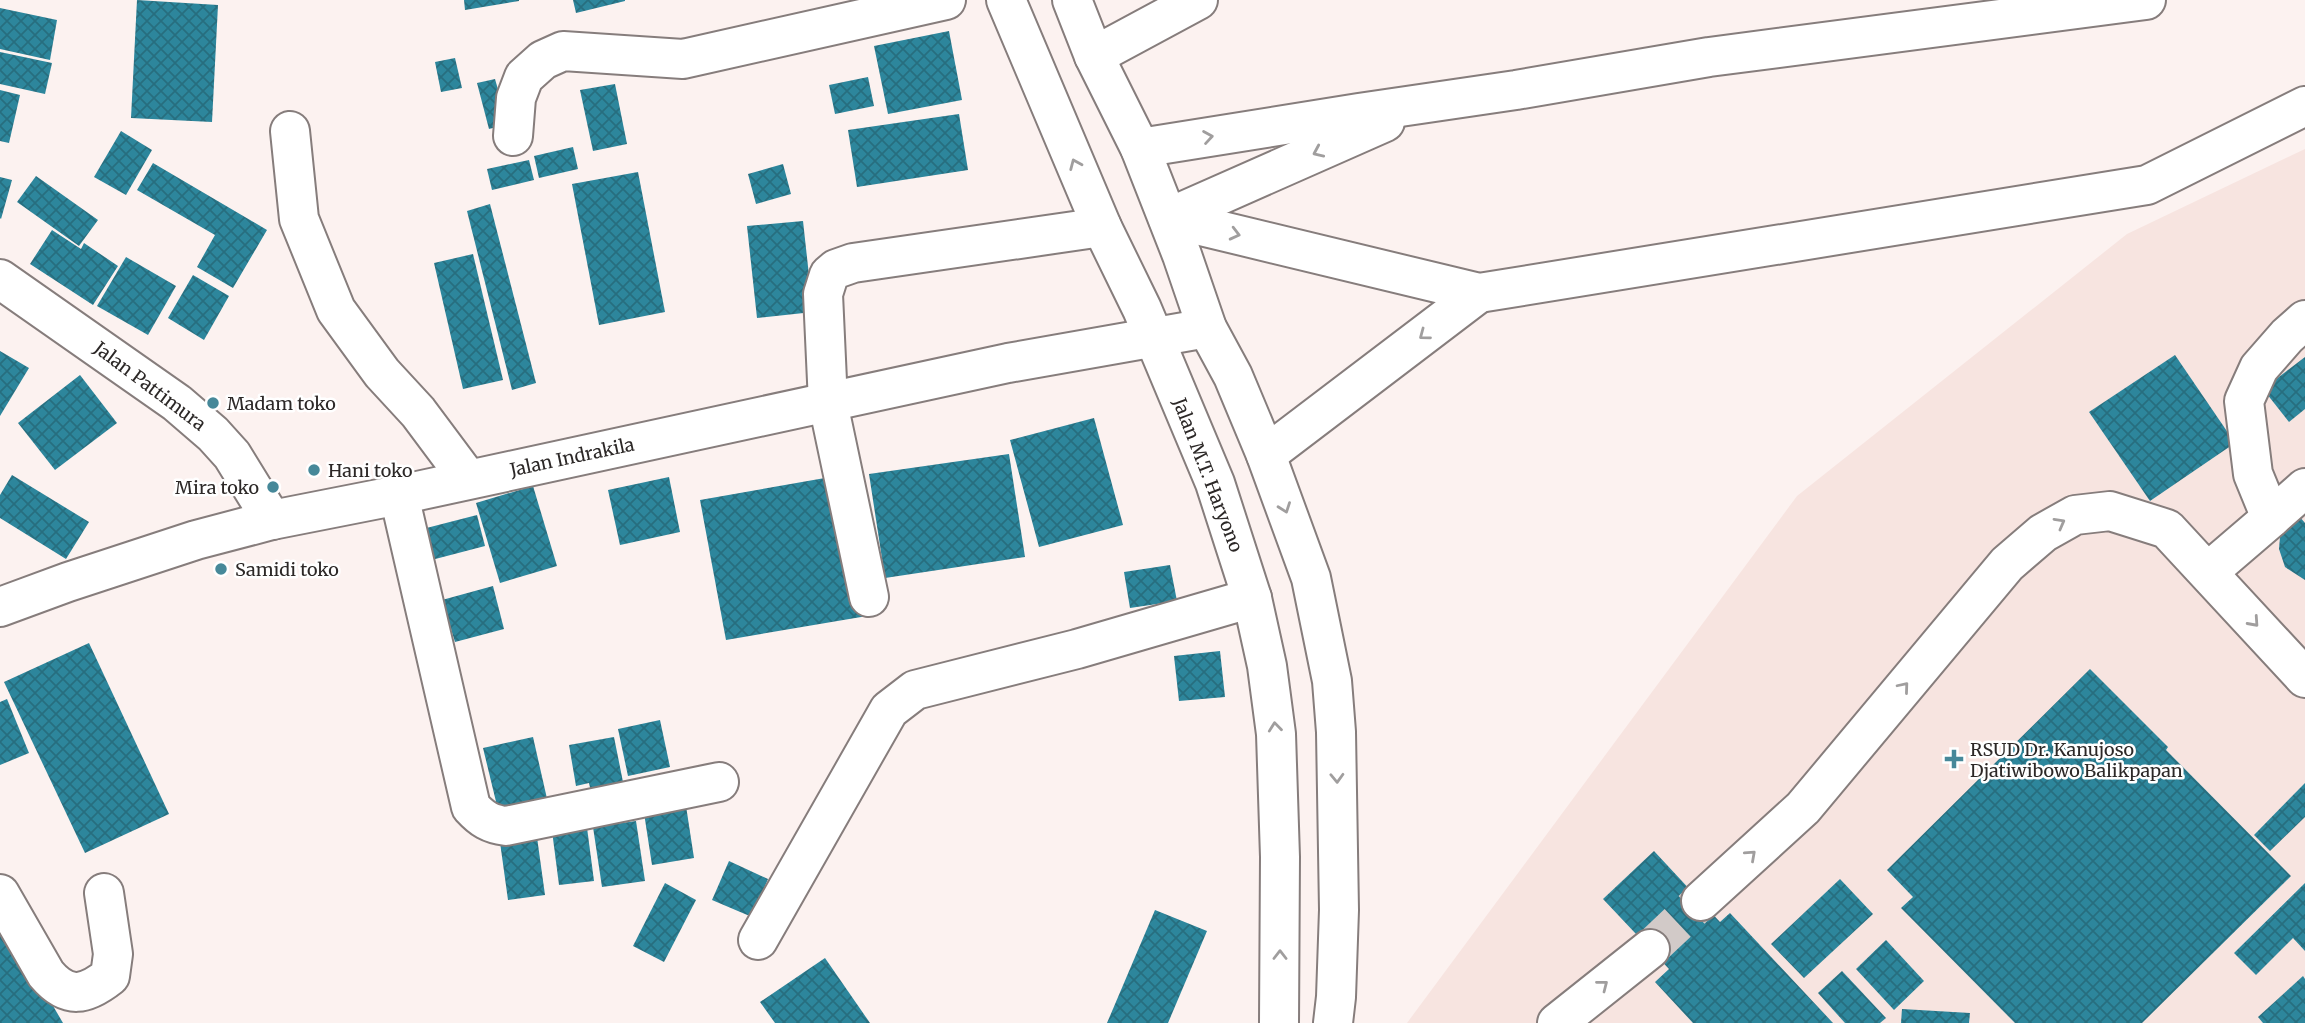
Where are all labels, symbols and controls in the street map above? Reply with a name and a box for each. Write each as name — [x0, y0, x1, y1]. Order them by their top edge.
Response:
one-way arrow — [1202, 130, 1214, 145]
one-way arrow — [1313, 144, 1325, 158]
one-way arrow — [1070, 159, 1084, 171]
one-way arrow — [1228, 226, 1240, 241]
one-way arrow — [1420, 326, 1432, 339]
street label: Jalan Pattimura — [89, 336, 211, 436]
place label: Madam toko — [227, 392, 336, 415]
street label: Jalan M.T. Haryono — [1168, 394, 1248, 555]
marker: Madam toko — [205, 395, 221, 411]
street label: Jalan Indrakila — [507, 433, 637, 482]
place label: Hani toko — [328, 459, 412, 482]
marker: Hani toko — [306, 462, 322, 478]
place label: Mira toko — [175, 476, 259, 499]
marker: Mira toko — [265, 479, 281, 495]
one-way arrow — [1277, 501, 1291, 513]
one-way arrow — [2053, 518, 2065, 532]
place label: Samidi toko — [235, 558, 339, 581]
marker: Samidi toko — [213, 561, 229, 577]
one-way arrow — [2245, 614, 2258, 627]
one-way arrow — [1896, 682, 1908, 695]
one-way arrow — [1268, 722, 1283, 733]
place label: RSUD Dr. Kanujoso Djatiwibowo Balikpapan — [1970, 738, 2183, 782]
marker: RSUD Dr. Kanujoso Djatiwibowo Balikpapan — [1944, 749, 1964, 769]
one-way arrow — [1330, 772, 1345, 783]
one-way arrow — [1743, 851, 1756, 863]
one-way arrow — [1272, 949, 1288, 960]
one-way arrow — [1595, 981, 1607, 994]

